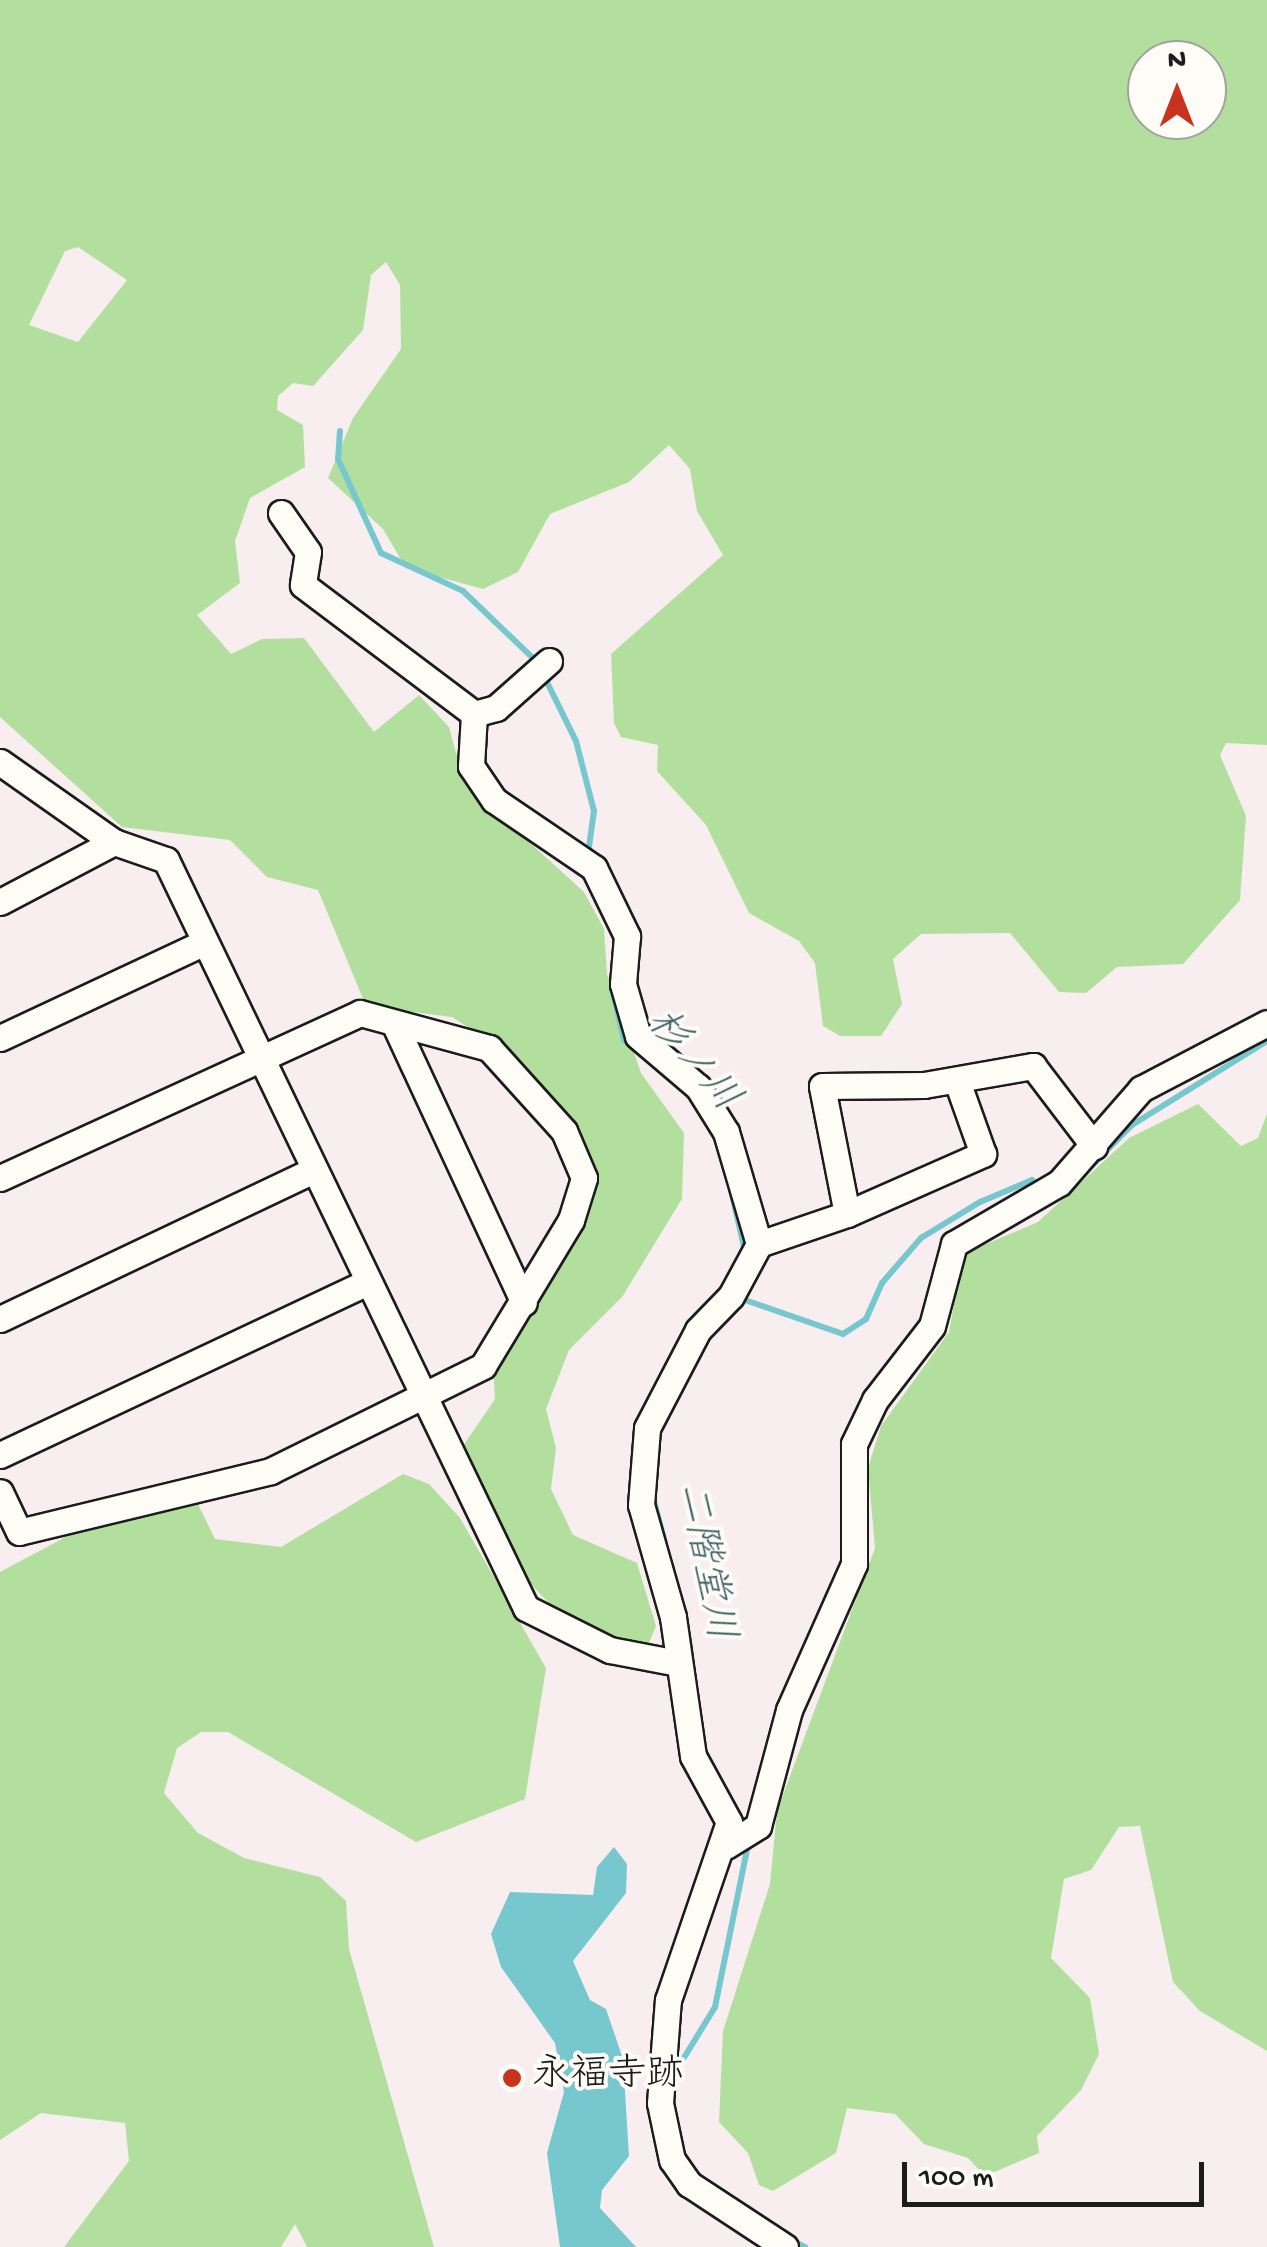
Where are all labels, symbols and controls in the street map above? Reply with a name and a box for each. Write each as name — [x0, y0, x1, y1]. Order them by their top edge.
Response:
north arrow — [1127, 40, 1227, 140]
text: N — [1168, 45, 1186, 78]
water label: 杉ノ川 — [634, 1001, 748, 1123]
water label: 二階堂川 — [664, 1479, 742, 1645]
place label: 永福寺跡 — [532, 2055, 684, 2101]
marker: 永福寺跡 — [501, 2067, 523, 2089]
scale bar — [907, 2142, 1210, 2204]
text: 100 m — [919, 2162, 994, 2197]

